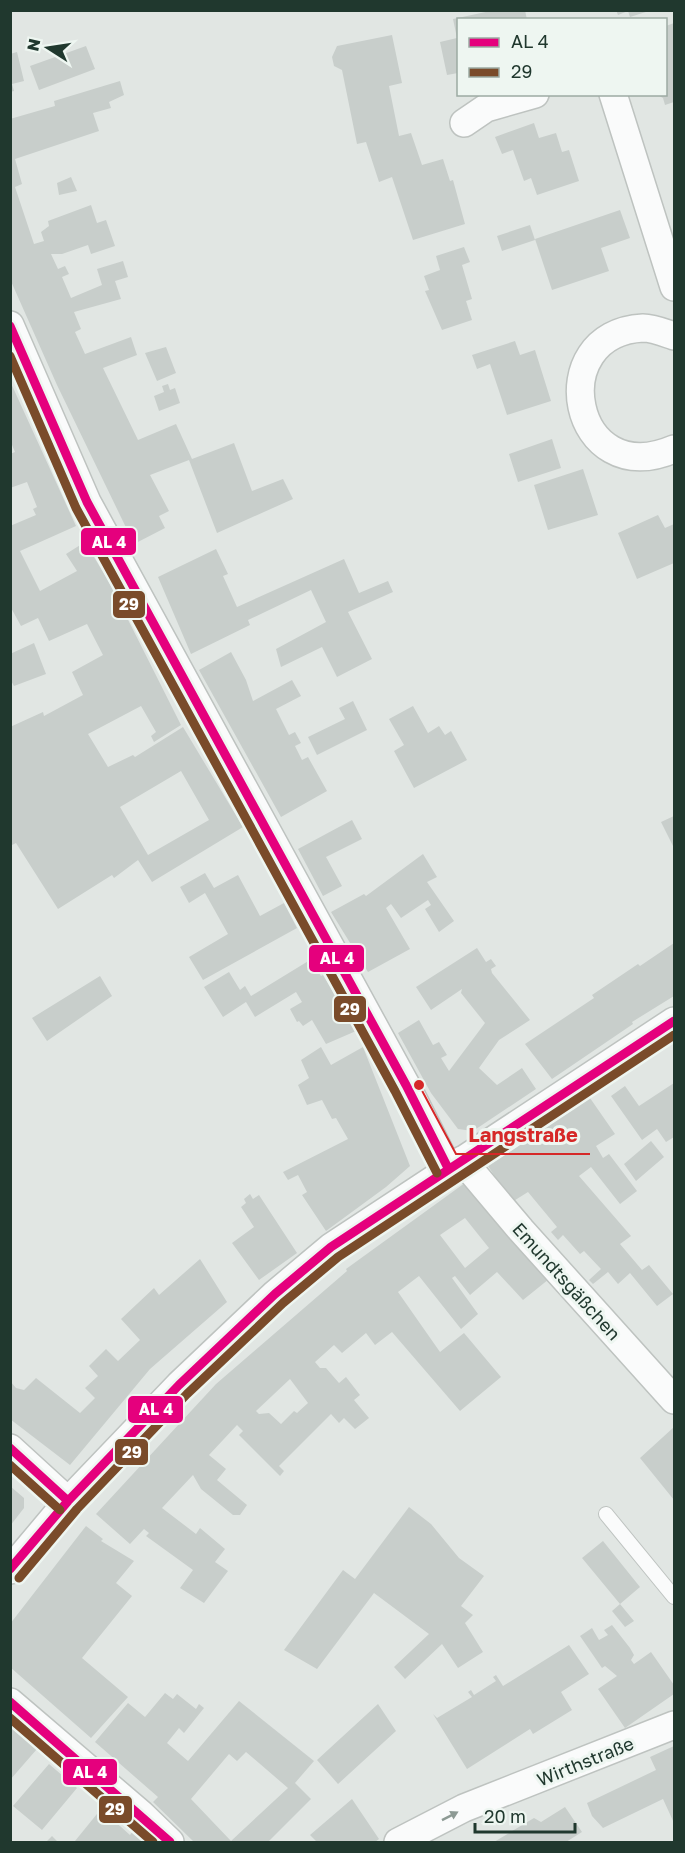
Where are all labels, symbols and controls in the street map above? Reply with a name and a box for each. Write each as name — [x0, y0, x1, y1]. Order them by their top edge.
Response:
north arrow — [18, 18, 78, 78]
legend — [457, 18, 667, 96]
text: AL 4 — [511, 30, 549, 52]
text: N — [22, 37, 44, 53]
text: 29 — [511, 60, 532, 82]
line badge: AL 4 — [80, 527, 137, 556]
text: AL 4 — [92, 532, 126, 552]
line badge: 29 — [112, 590, 146, 619]
text: 29 — [119, 594, 139, 614]
line badge: AL 4 — [308, 944, 365, 973]
text: AL 4 — [320, 948, 354, 968]
line badge: 29 — [333, 995, 367, 1023]
text: 29 — [340, 999, 360, 1019]
callout: Langstraße — [456, 1116, 590, 1154]
text: Langstraße — [468, 1122, 578, 1146]
street label: Emundtsgäßchen — [508, 1218, 626, 1344]
line badge: AL 4 — [127, 1395, 184, 1424]
text: AL 4 — [139, 1399, 173, 1419]
line badge: 29 — [114, 1438, 149, 1466]
text: 29 — [122, 1442, 142, 1462]
street label: Wirthstraße — [533, 1732, 637, 1790]
line badge: AL 4 — [62, 1758, 118, 1786]
text: AL 4 — [73, 1762, 107, 1782]
line badge: 29 — [98, 1795, 133, 1824]
scale bar — [475, 1796, 576, 1834]
text: 29 — [105, 1799, 125, 1819]
text: 20 m — [484, 1805, 526, 1827]
one-way arrow — [441, 1811, 459, 1821]

